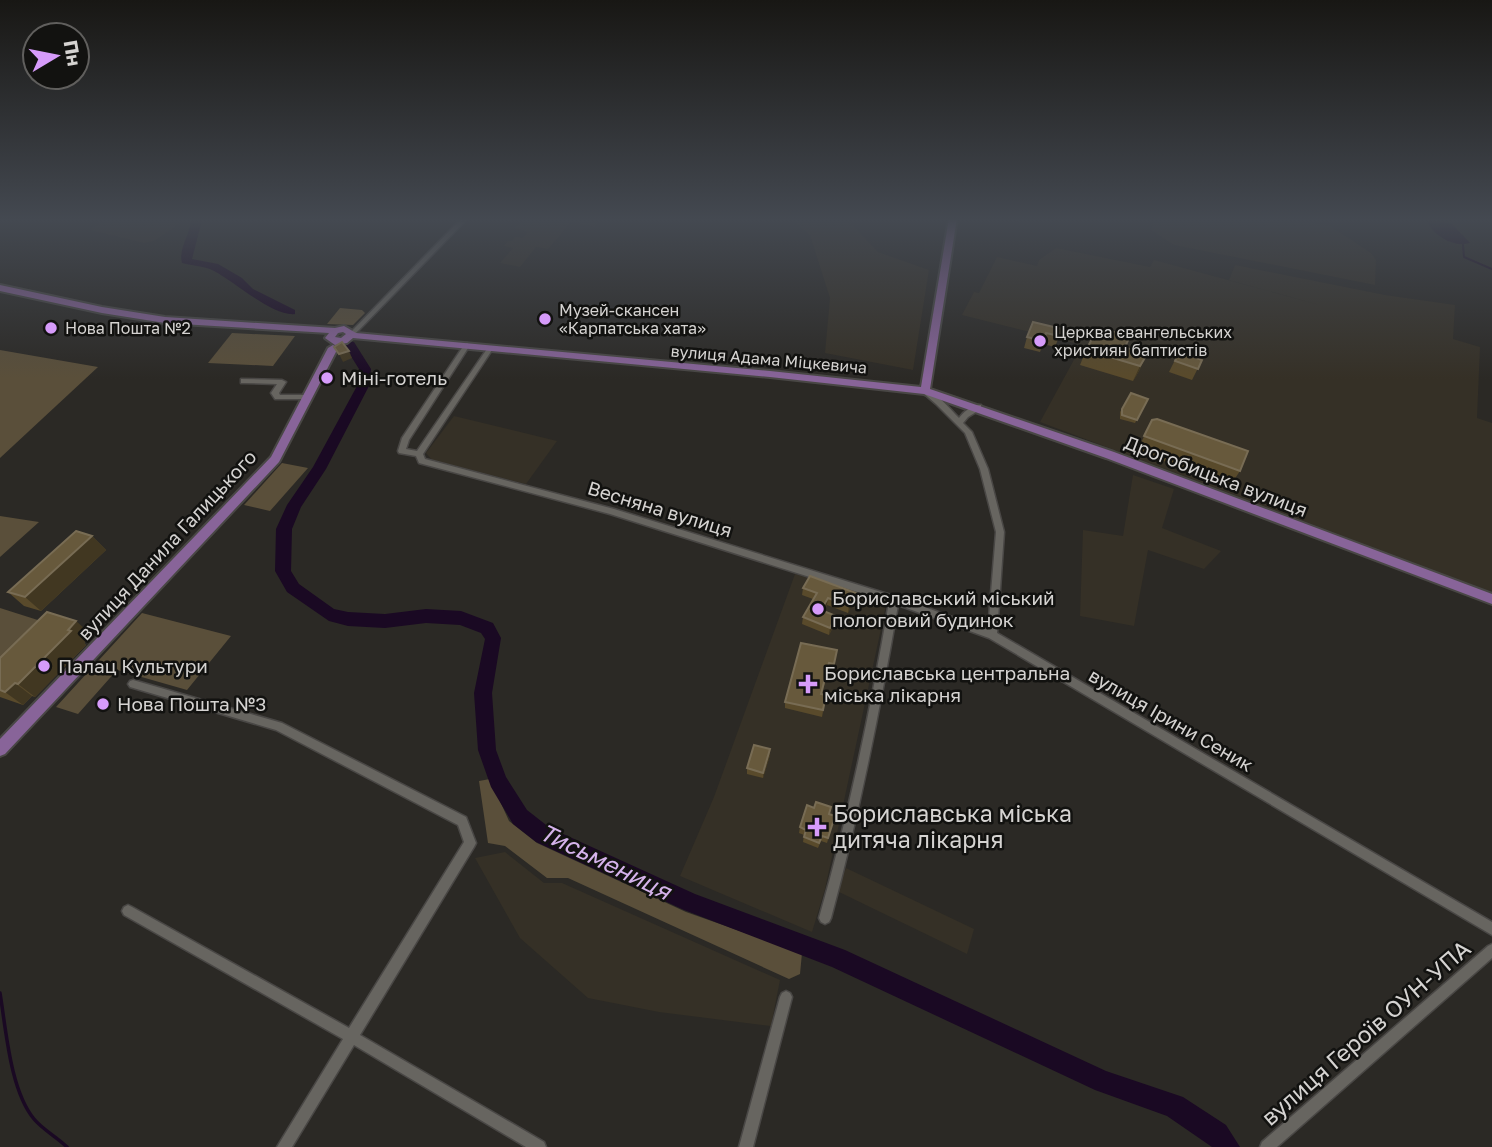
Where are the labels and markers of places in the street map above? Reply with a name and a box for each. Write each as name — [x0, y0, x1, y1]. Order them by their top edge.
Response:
place label: Музей-скансен «Карпатська хата» — [559, 300, 706, 338]
marker: Музей-скансен «Карпатська хата» — [537, 311, 553, 327]
place label: Нова Пошта №2 — [65, 318, 191, 338]
marker: Нова Пошта №2 — [43, 320, 59, 336]
place label: Церква євангельських християн баптистів — [1054, 322, 1232, 360]
marker: Церква євангельських християн баптистів — [1032, 333, 1048, 349]
place label: Міні-готель — [341, 366, 447, 389]
marker: Міні-готель — [319, 370, 335, 386]
place label: Бориславський міський пологовий будинок — [832, 586, 1055, 631]
marker: Бориславський міський пологовий будинок — [810, 601, 826, 617]
place label: Палац Культури — [58, 654, 208, 677]
marker: Палац Культури — [36, 658, 52, 674]
place label: Бориславська центральна міська лікарня — [824, 661, 1070, 706]
marker: Бориславська центральна міська лікарня — [798, 674, 818, 694]
place label: Нова Пошта №3 — [117, 692, 266, 715]
marker: Нова Пошта №3 — [95, 696, 111, 712]
place label: Бориславська міська дитяча лікарня — [833, 799, 1072, 853]
marker: Бориславська міська дитяча лікарня — [807, 817, 827, 837]

